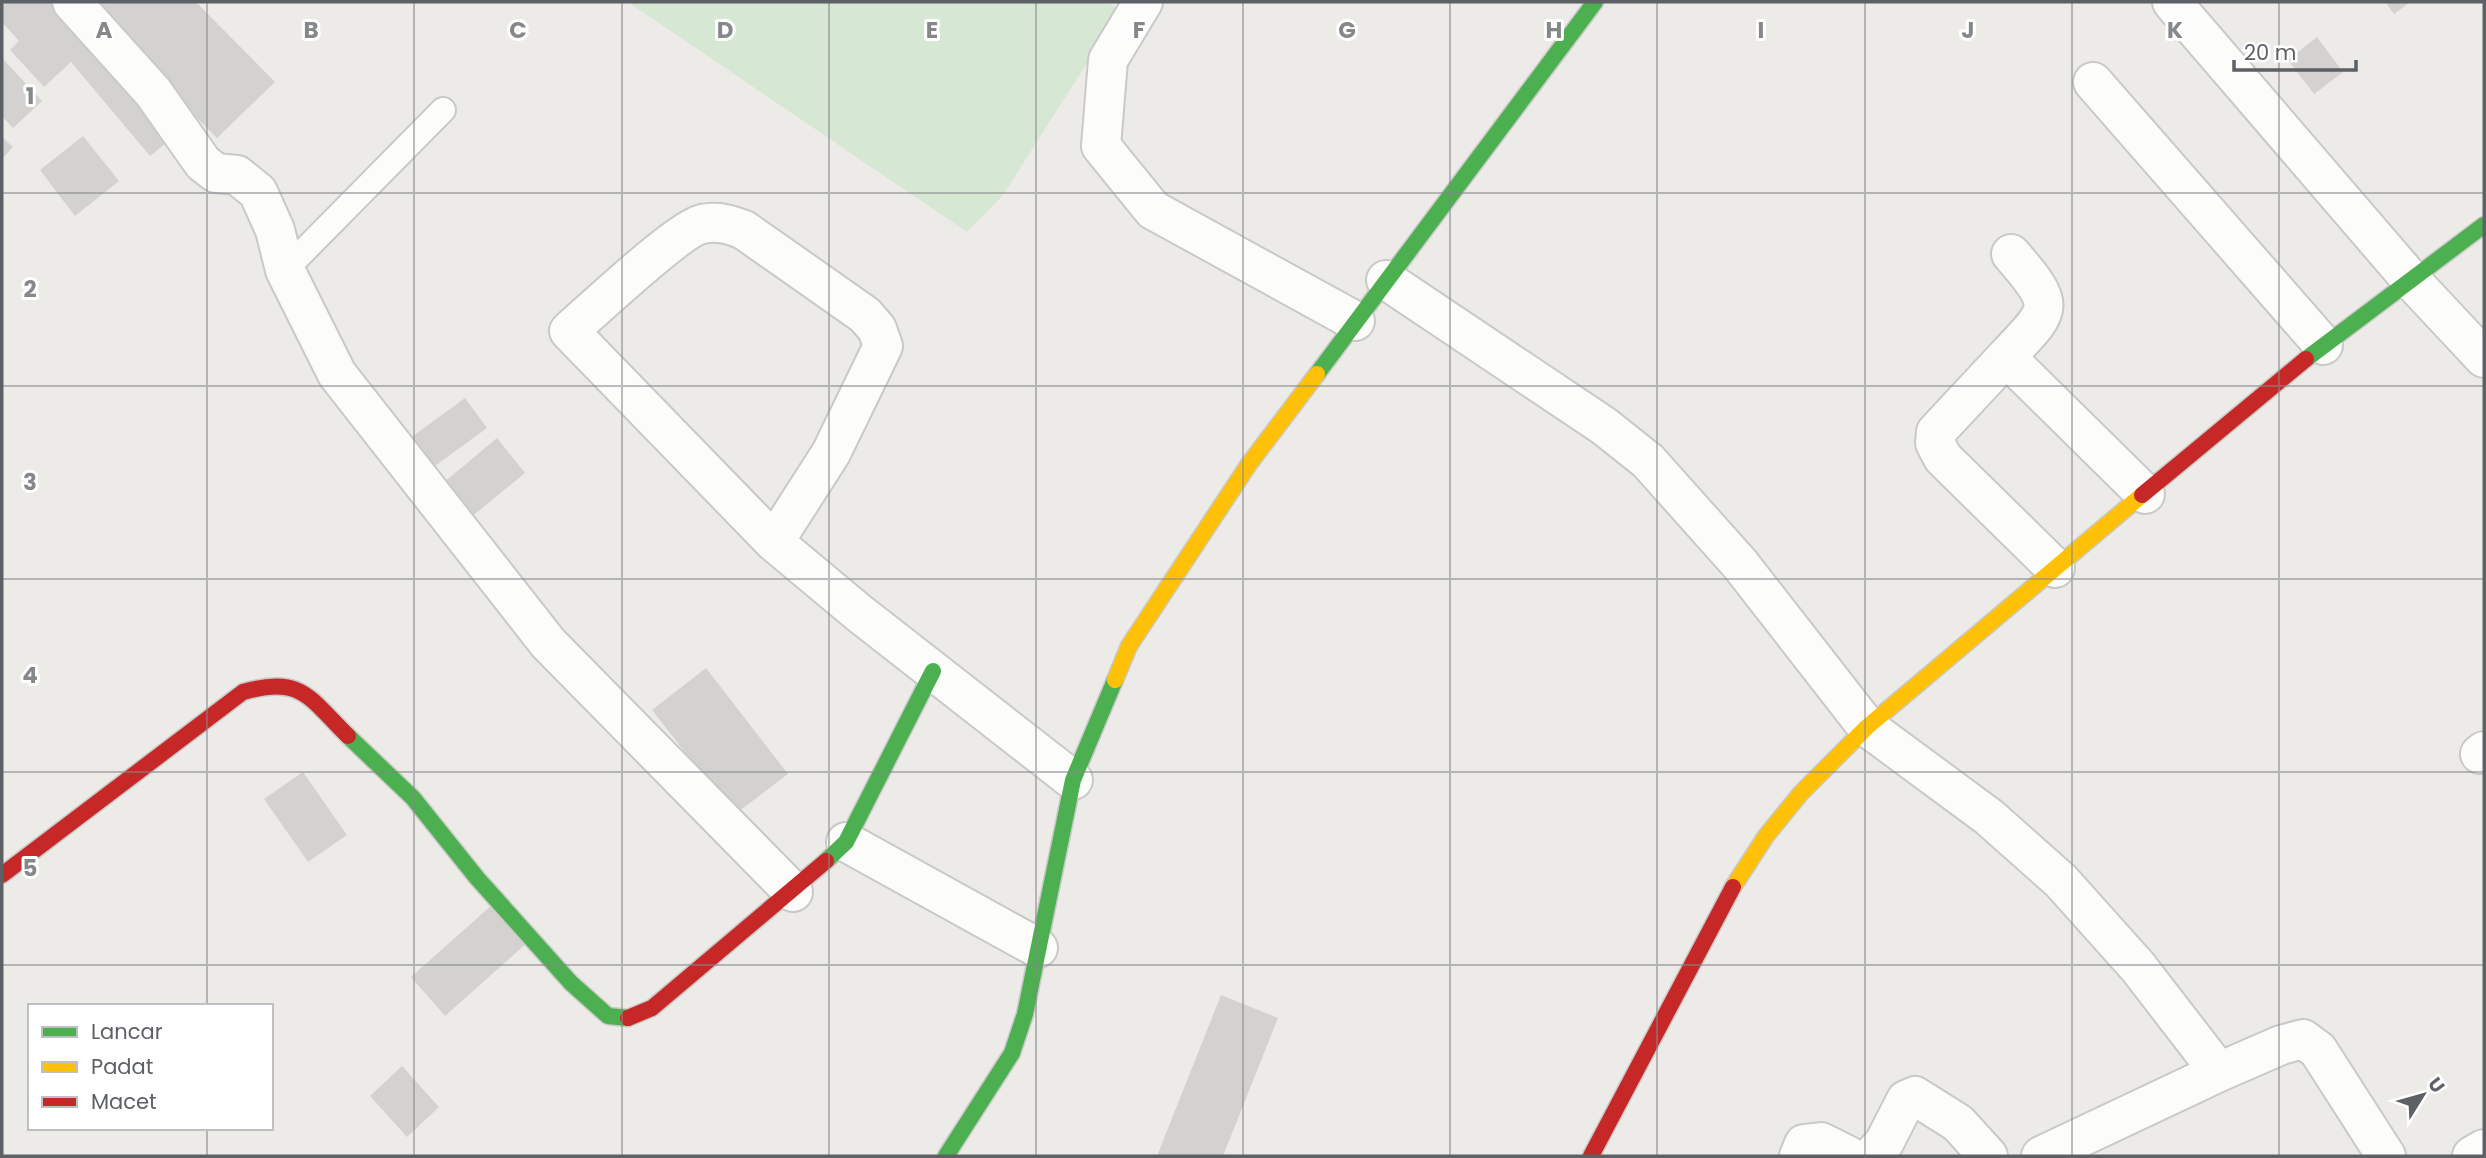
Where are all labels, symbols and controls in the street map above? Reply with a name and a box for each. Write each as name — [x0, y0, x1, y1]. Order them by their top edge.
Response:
text: A — [96, 14, 113, 46]
text: B — [303, 14, 319, 46]
text: C — [509, 14, 527, 46]
text: D — [717, 14, 733, 46]
text: E — [926, 14, 938, 46]
text: F — [1133, 14, 1145, 46]
text: G — [1338, 14, 1356, 46]
text: H — [1546, 14, 1562, 46]
text: I — [1758, 14, 1764, 46]
text: J — [1961, 14, 1975, 46]
text: K — [2167, 14, 2183, 46]
scale bar — [2234, 28, 2356, 72]
text: 20 m — [2244, 38, 2297, 67]
text: 1 — [26, 80, 34, 112]
text: 2 — [23, 273, 37, 305]
text: 3 — [23, 466, 37, 498]
text: 4 — [22, 659, 38, 691]
text: 5 — [23, 852, 37, 884]
legend — [28, 1004, 273, 1130]
text: Lancar — [91, 1017, 163, 1046]
text: Padat — [91, 1052, 153, 1081]
north arrow — [2388, 1060, 2458, 1130]
text: U — [2421, 1072, 2451, 1099]
text: Macet — [91, 1087, 157, 1116]

